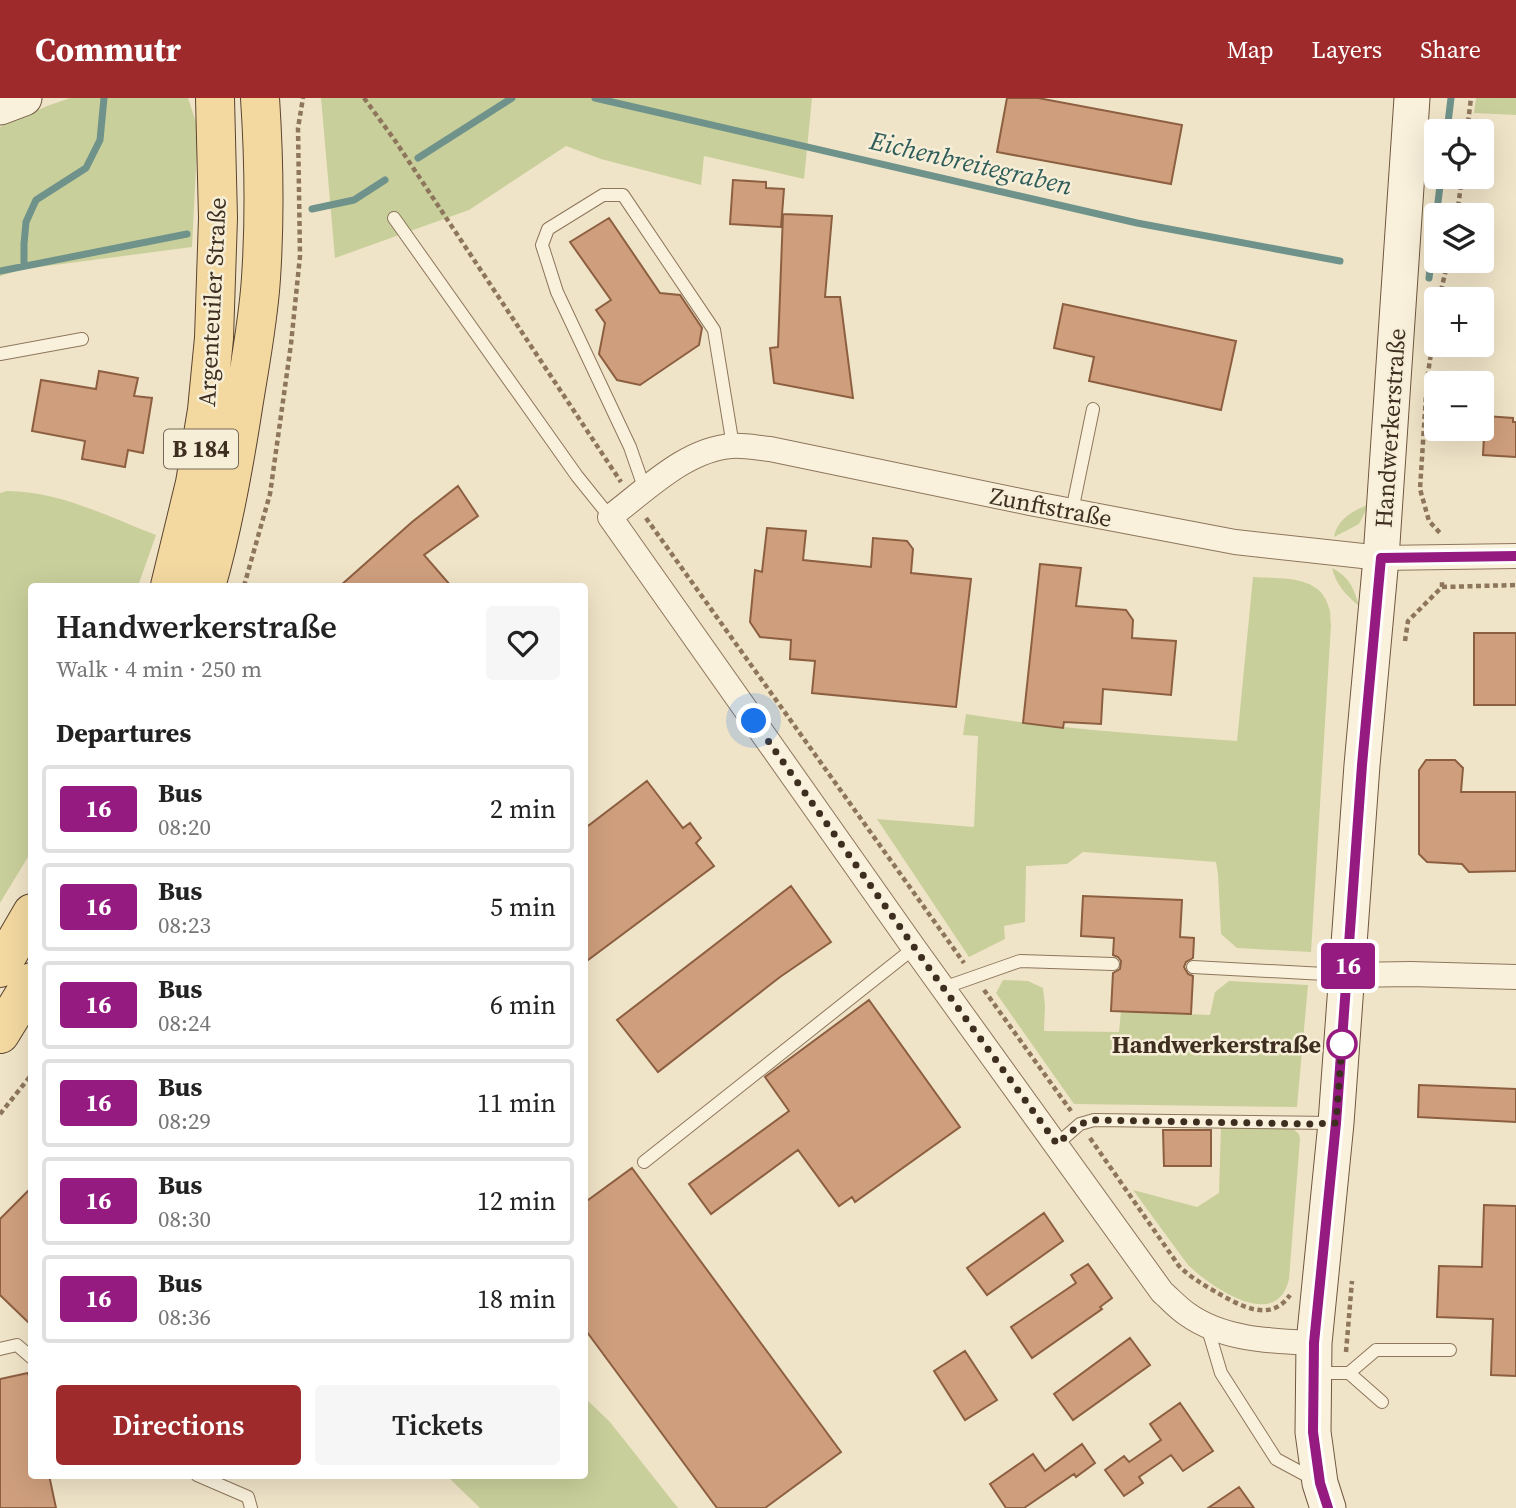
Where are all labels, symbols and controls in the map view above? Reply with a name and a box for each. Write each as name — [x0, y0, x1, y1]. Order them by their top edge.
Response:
text: Commutr — [35, 27, 181, 72]
text: Map — [1227, 33, 1274, 66]
text: Layers — [1312, 33, 1382, 66]
text: Share — [1420, 33, 1481, 66]
map controls — [1424, 119, 1494, 441]
button: locate — [1424, 119, 1494, 189]
water label: Eichenbreitegraben — [865, 122, 1076, 204]
street label: Argenteuiler Straße — [190, 197, 234, 407]
button: layers — [1424, 203, 1494, 273]
button: + — [1424, 287, 1494, 357]
street label: Handwerkerstraße — [1367, 327, 1413, 529]
button: − — [1424, 371, 1494, 441]
road number: B 184 — [164, 430, 238, 468]
street label: Zunftstraße — [987, 479, 1115, 535]
text: Handwerkerstraße — [56, 604, 337, 649]
button: heart — [486, 606, 560, 680]
text: Walk · 4 min · 250 m — [56, 653, 262, 685]
your location — [736, 703, 771, 738]
text: Departures — [56, 715, 191, 751]
text: Bus — [158, 775, 202, 811]
text: 2 min — [490, 791, 556, 827]
text: 16 — [85, 792, 112, 825]
text: 08:20 — [158, 811, 211, 843]
text: Bus — [158, 873, 202, 909]
text: 5 min — [490, 889, 556, 925]
text: 16 — [85, 890, 112, 923]
text: 08:23 — [158, 909, 211, 941]
line badge: 16 — [1316, 943, 1380, 989]
text: 16 — [1335, 949, 1361, 982]
text: Bus — [158, 971, 202, 1007]
text: 6 min — [490, 987, 556, 1023]
text: 16 — [85, 988, 112, 1021]
text: 08:24 — [158, 1007, 211, 1039]
place label: Handwerkerstraße — [1112, 1028, 1321, 1061]
marker: Handwerkerstraße — [1327, 1029, 1357, 1059]
text: Bus — [158, 1069, 202, 1105]
text: 11 min — [477, 1085, 556, 1121]
text: 16 — [85, 1086, 112, 1119]
text: 08:29 — [158, 1105, 211, 1137]
text: Bus — [158, 1167, 202, 1203]
text: 12 min — [477, 1183, 556, 1219]
text: 16 — [85, 1184, 112, 1217]
text: 08:30 — [158, 1203, 211, 1235]
text: Bus — [158, 1265, 202, 1301]
text: 18 min — [477, 1281, 556, 1317]
text: 16 — [85, 1282, 112, 1315]
text: 08:36 — [158, 1301, 211, 1333]
button: Directions — [56, 1385, 301, 1465]
button: Tickets — [315, 1385, 560, 1465]

